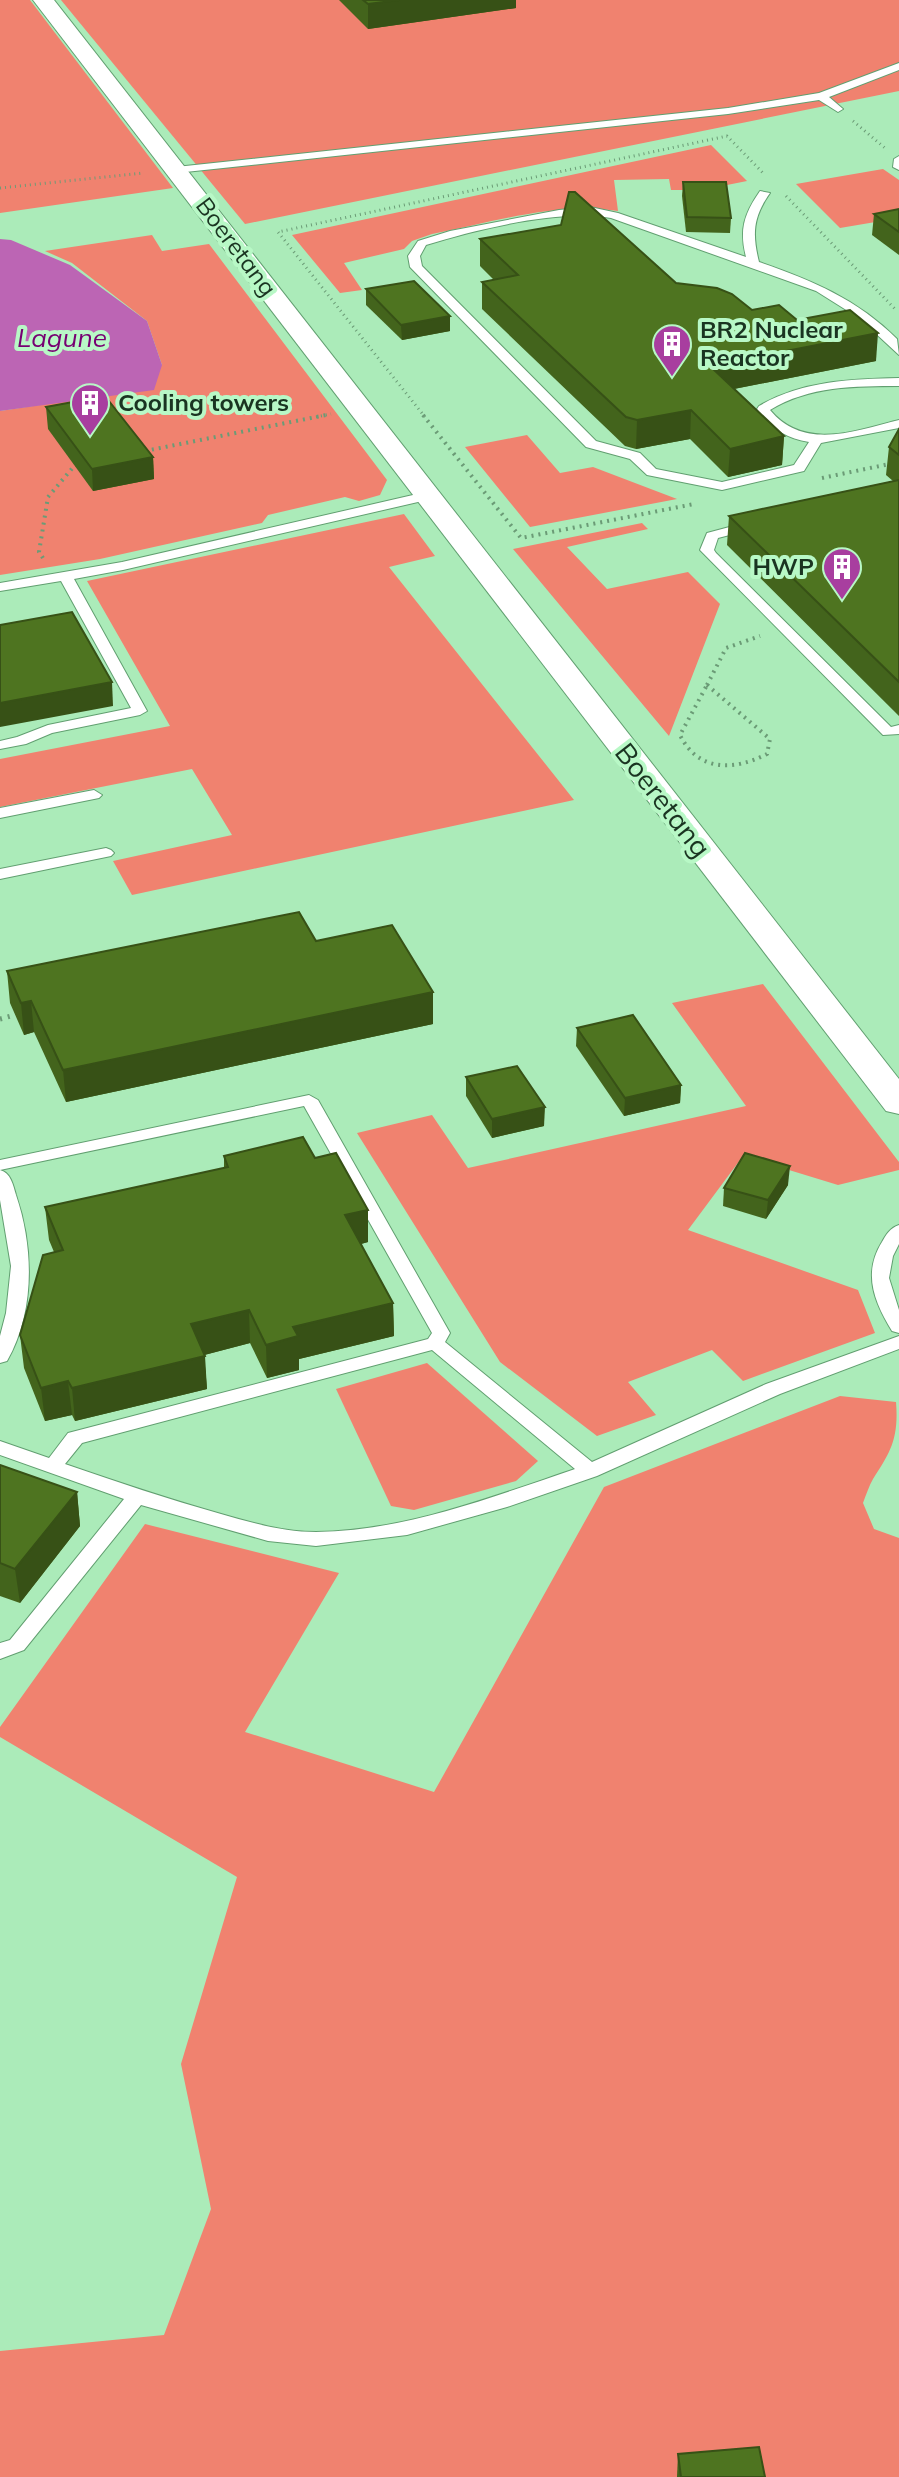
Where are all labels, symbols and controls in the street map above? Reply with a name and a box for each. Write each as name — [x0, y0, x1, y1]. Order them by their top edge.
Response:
street label: Boeretang — [190, 191, 284, 302]
place label: BR2 Nuclear Reactor — [700, 314, 843, 372]
water label: Lagune — [17, 321, 107, 354]
building icon: BR2 Nuclear Reactor — [651, 323, 693, 378]
building icon: Cooling towers — [69, 382, 111, 437]
place label: Cooling towers — [118, 387, 289, 417]
building icon: HWP — [821, 546, 863, 601]
place label: HWP — [753, 551, 814, 581]
street label: Boeretang — [608, 736, 719, 864]

